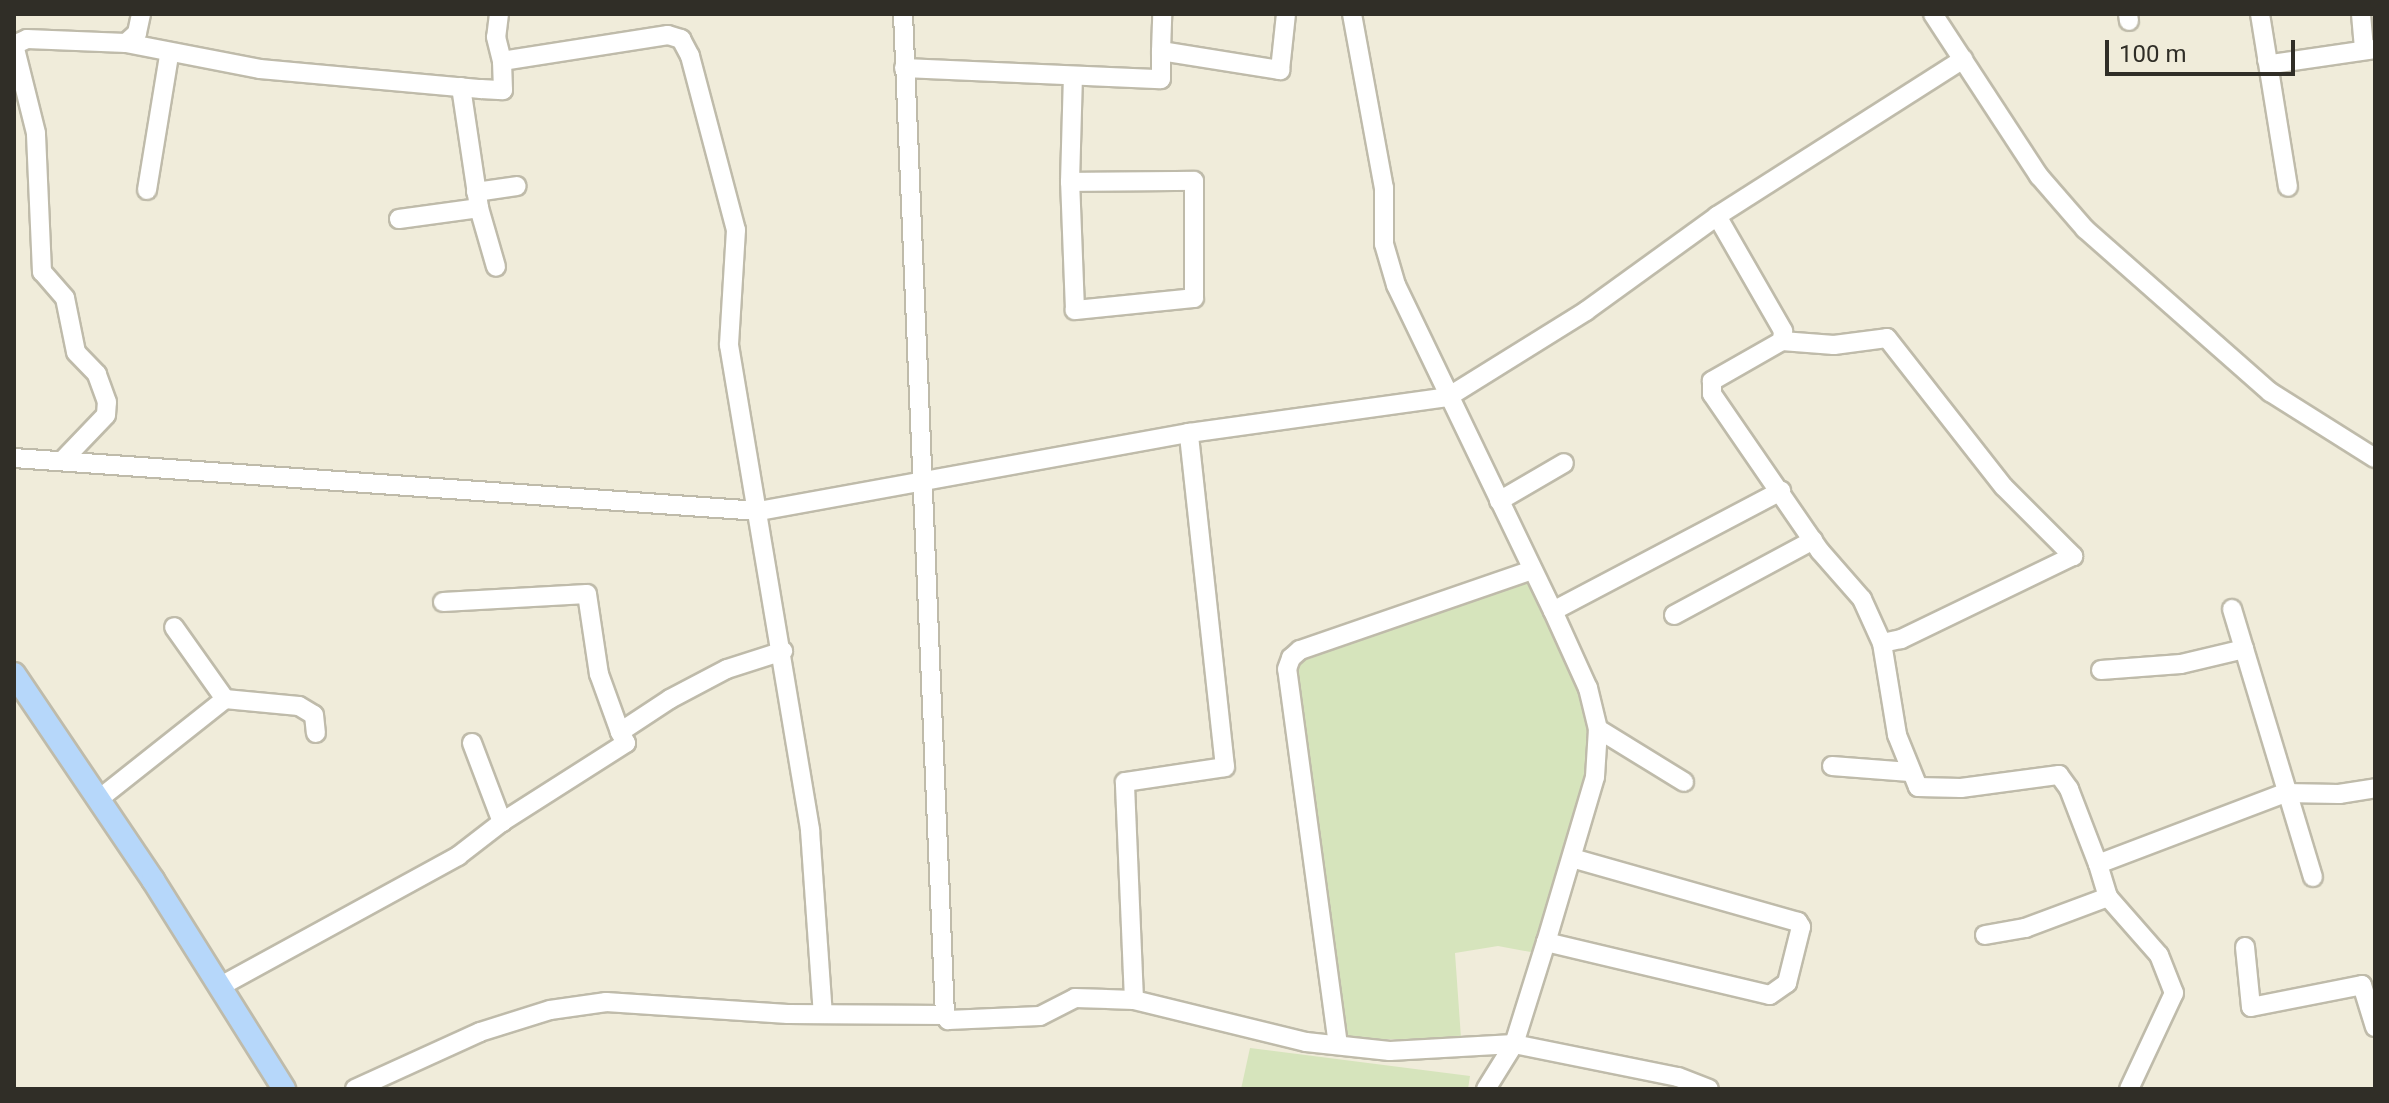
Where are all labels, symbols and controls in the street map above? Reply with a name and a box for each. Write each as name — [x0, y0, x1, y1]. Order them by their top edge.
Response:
scale bar — [2109, 24, 2299, 74]
text: 100 m — [2119, 40, 2186, 68]

